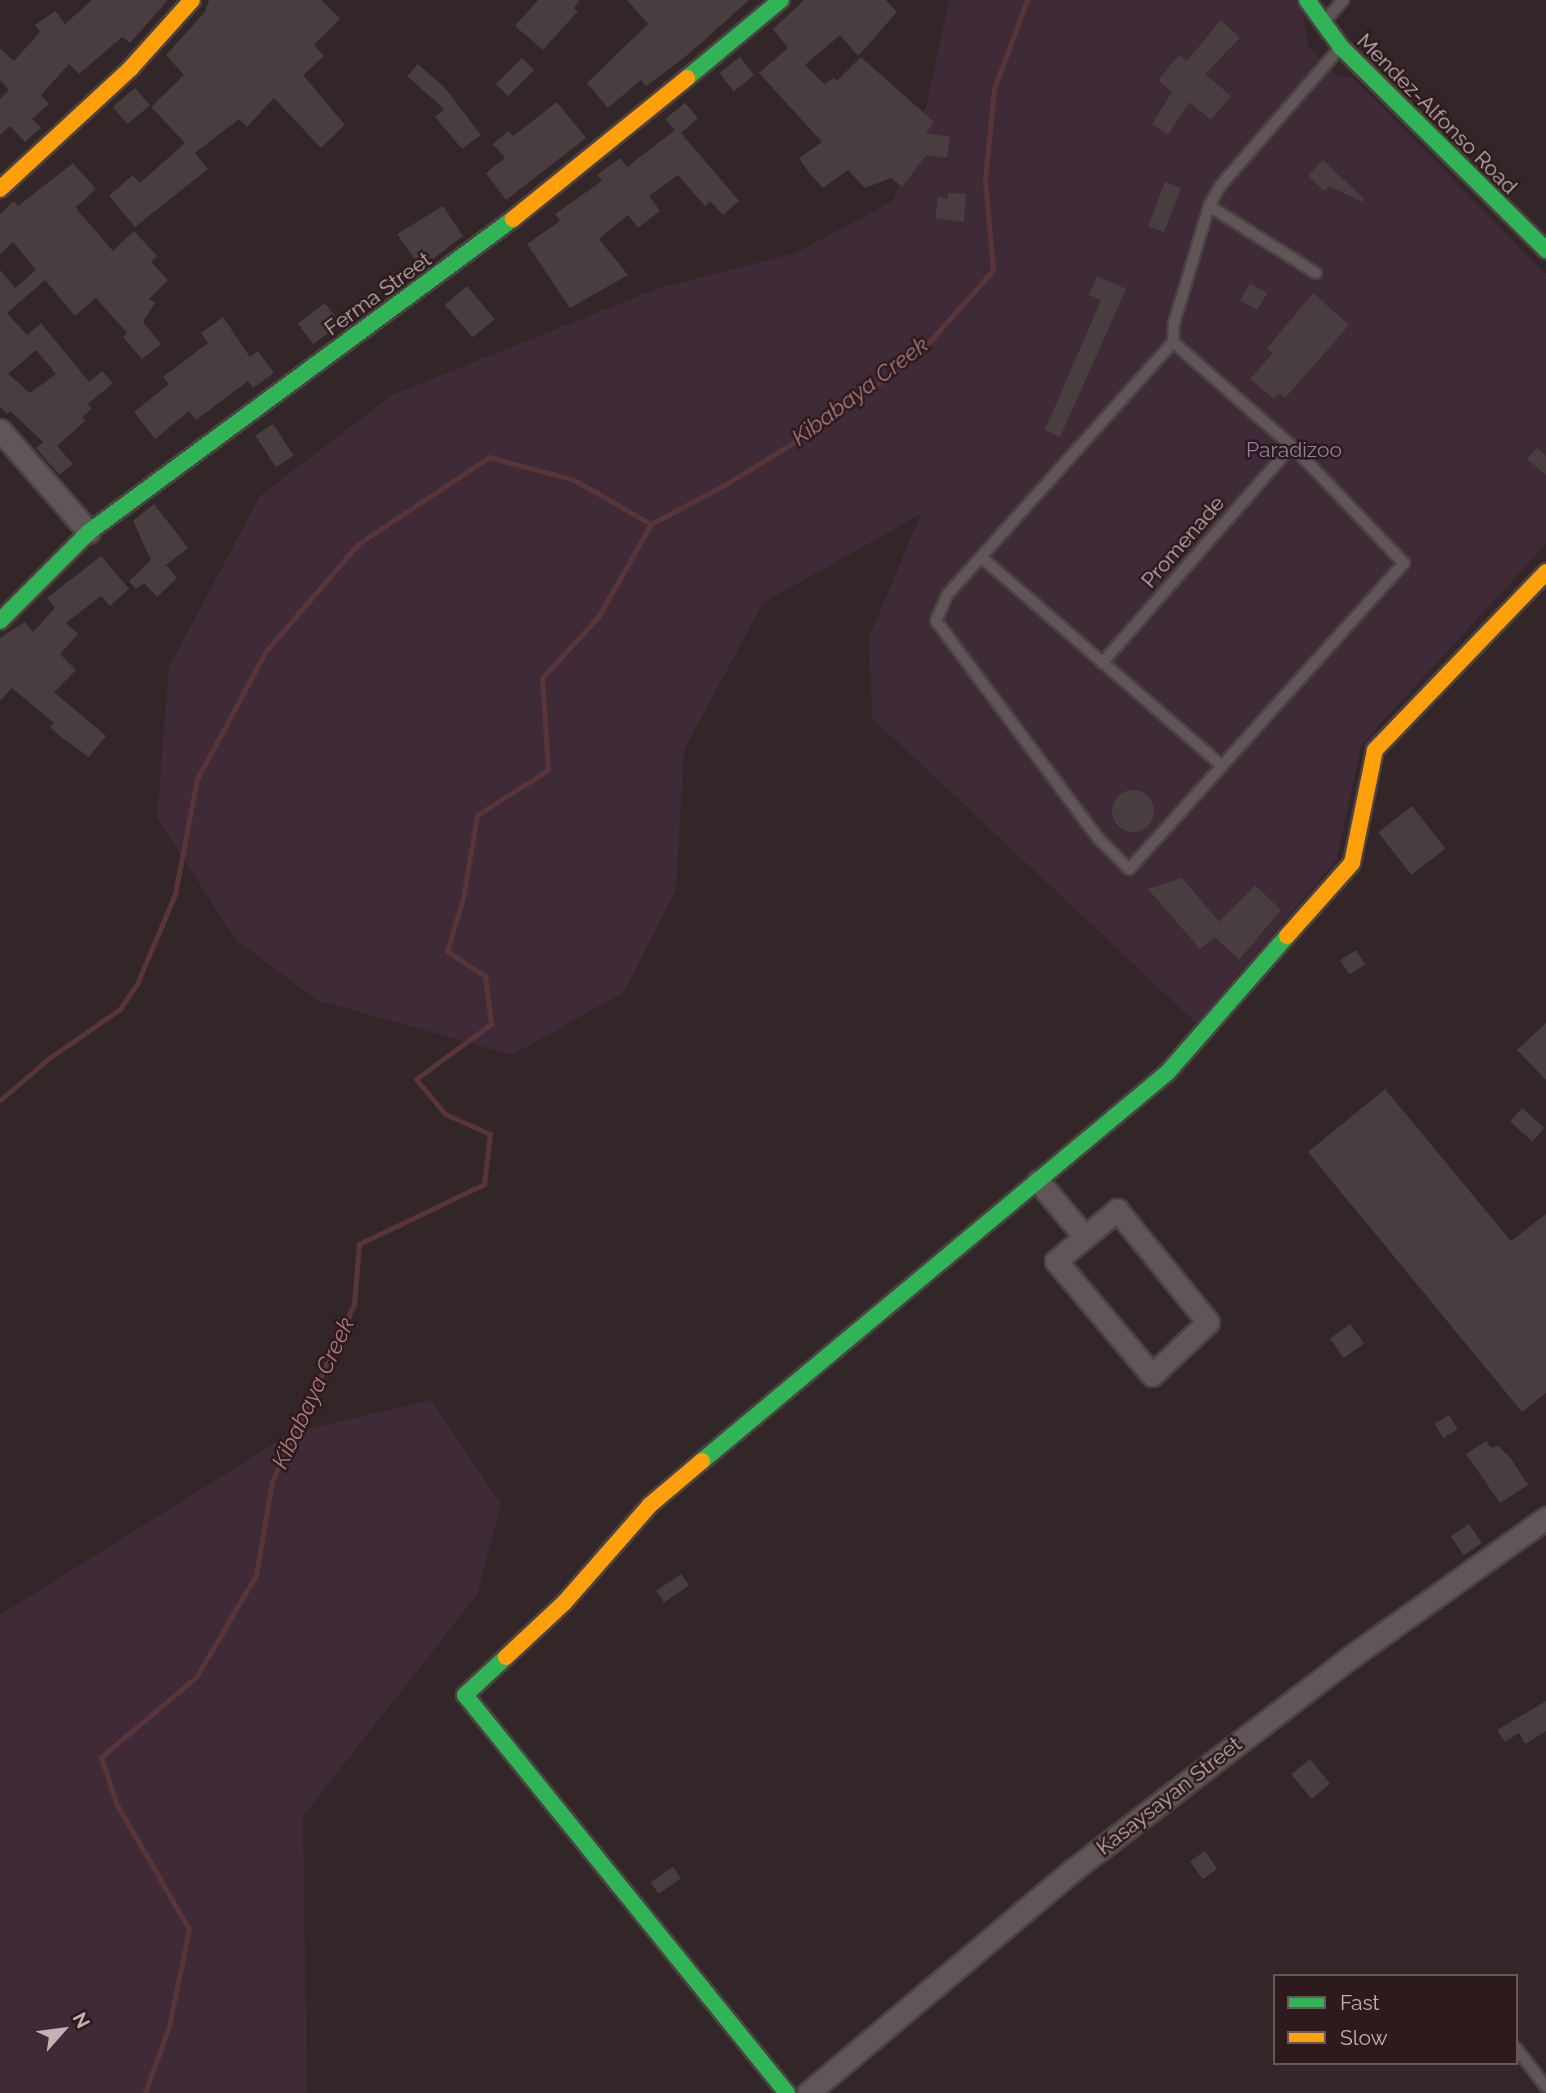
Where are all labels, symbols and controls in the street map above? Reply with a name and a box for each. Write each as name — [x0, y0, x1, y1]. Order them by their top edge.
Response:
street label: Mendez-Alfonso Road — [1352, 29, 1522, 199]
street label: Ferma Street — [320, 247, 436, 341]
water label: Kibabaya Creek — [786, 331, 934, 451]
park label: Paradizoo — [1246, 437, 1342, 463]
street label: Promenade — [1136, 491, 1230, 593]
water label: Kibabaya Creek — [266, 1313, 360, 1473]
street label: Kasaysayan Street — [1092, 1732, 1246, 1860]
legend — [1273, 1974, 1518, 2065]
text: Fast — [1340, 1990, 1380, 2015]
north arrow — [28, 1995, 98, 2065]
text: N — [68, 2009, 95, 2032]
text: Slow — [1340, 2025, 1388, 2050]

